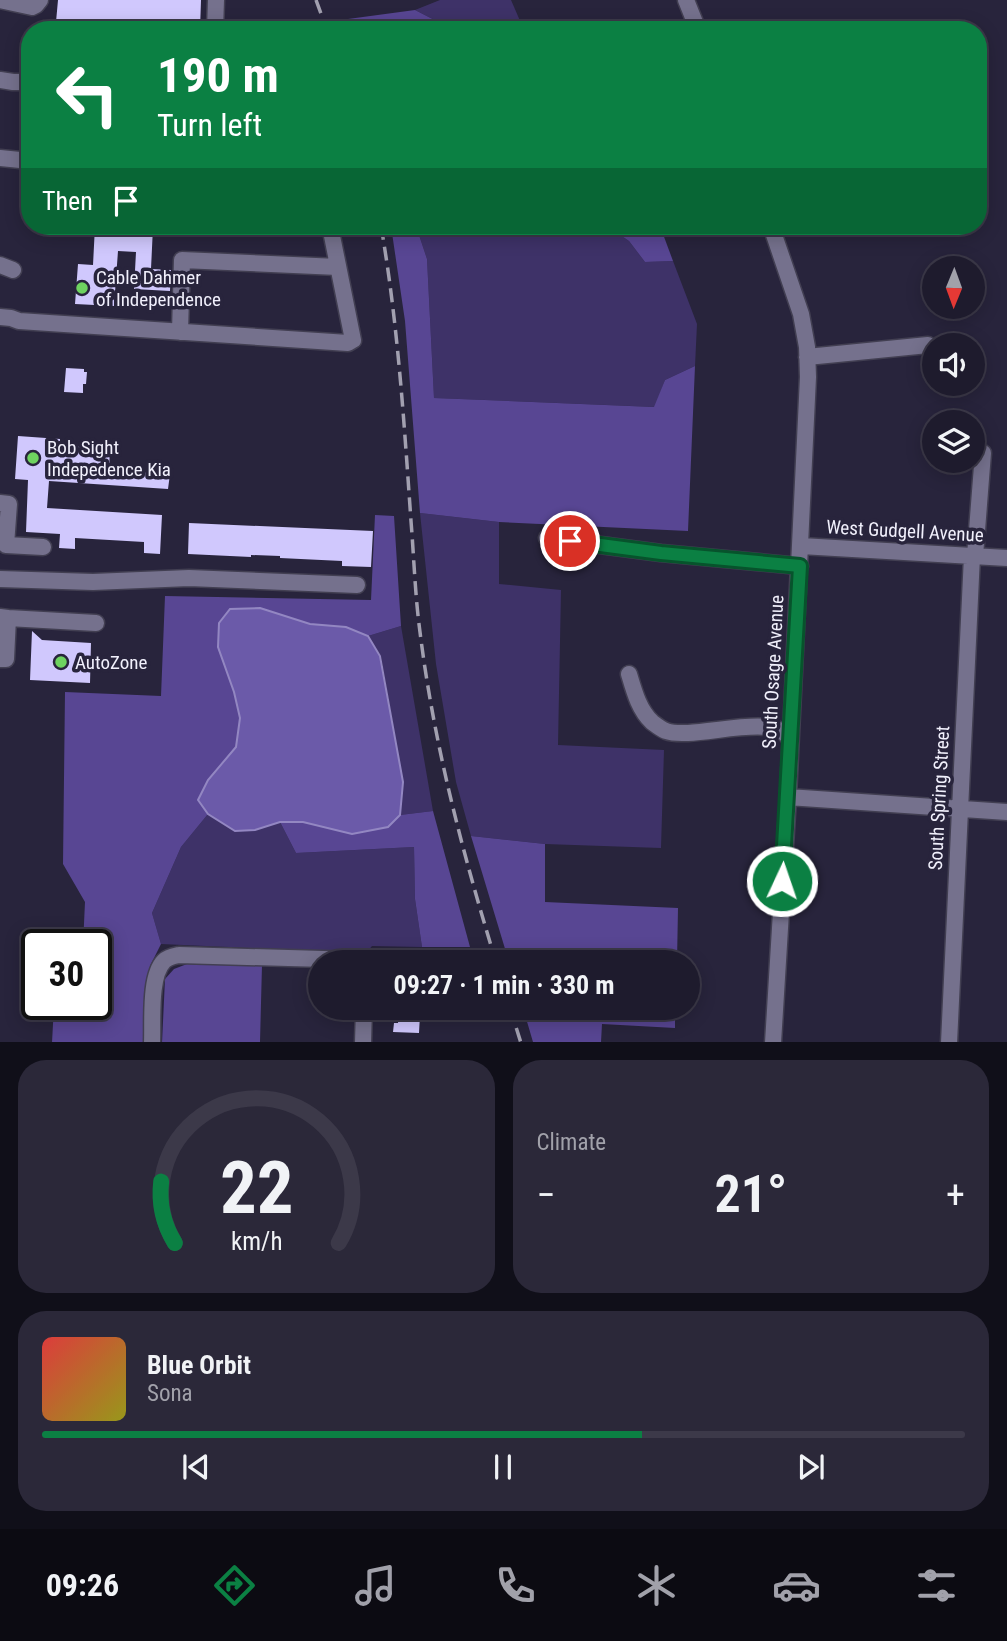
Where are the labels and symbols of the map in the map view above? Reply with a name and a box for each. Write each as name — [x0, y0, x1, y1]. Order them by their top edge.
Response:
north arrow — [922, 256, 985, 318]
place label: Cable Dahmer of Independence — [96, 266, 221, 311]
marker: Cable Dahmer of Independence — [74, 280, 90, 296]
place label: Bob Sight Indepedence Kia — [47, 436, 171, 481]
marker: Bob Sight Indepedence Kia — [25, 450, 41, 466]
pin — [540, 511, 600, 571]
street label: West Gudgell Avenue — [826, 515, 984, 547]
street label: South Osage Avenue — [757, 594, 789, 750]
place label: AutoZone — [75, 651, 147, 674]
marker: AutoZone — [53, 654, 69, 670]
street label: South Spring Street — [924, 725, 954, 871]
position arrow — [745, 844, 819, 918]
speed limit sign: 30 — [21, 929, 112, 1020]

